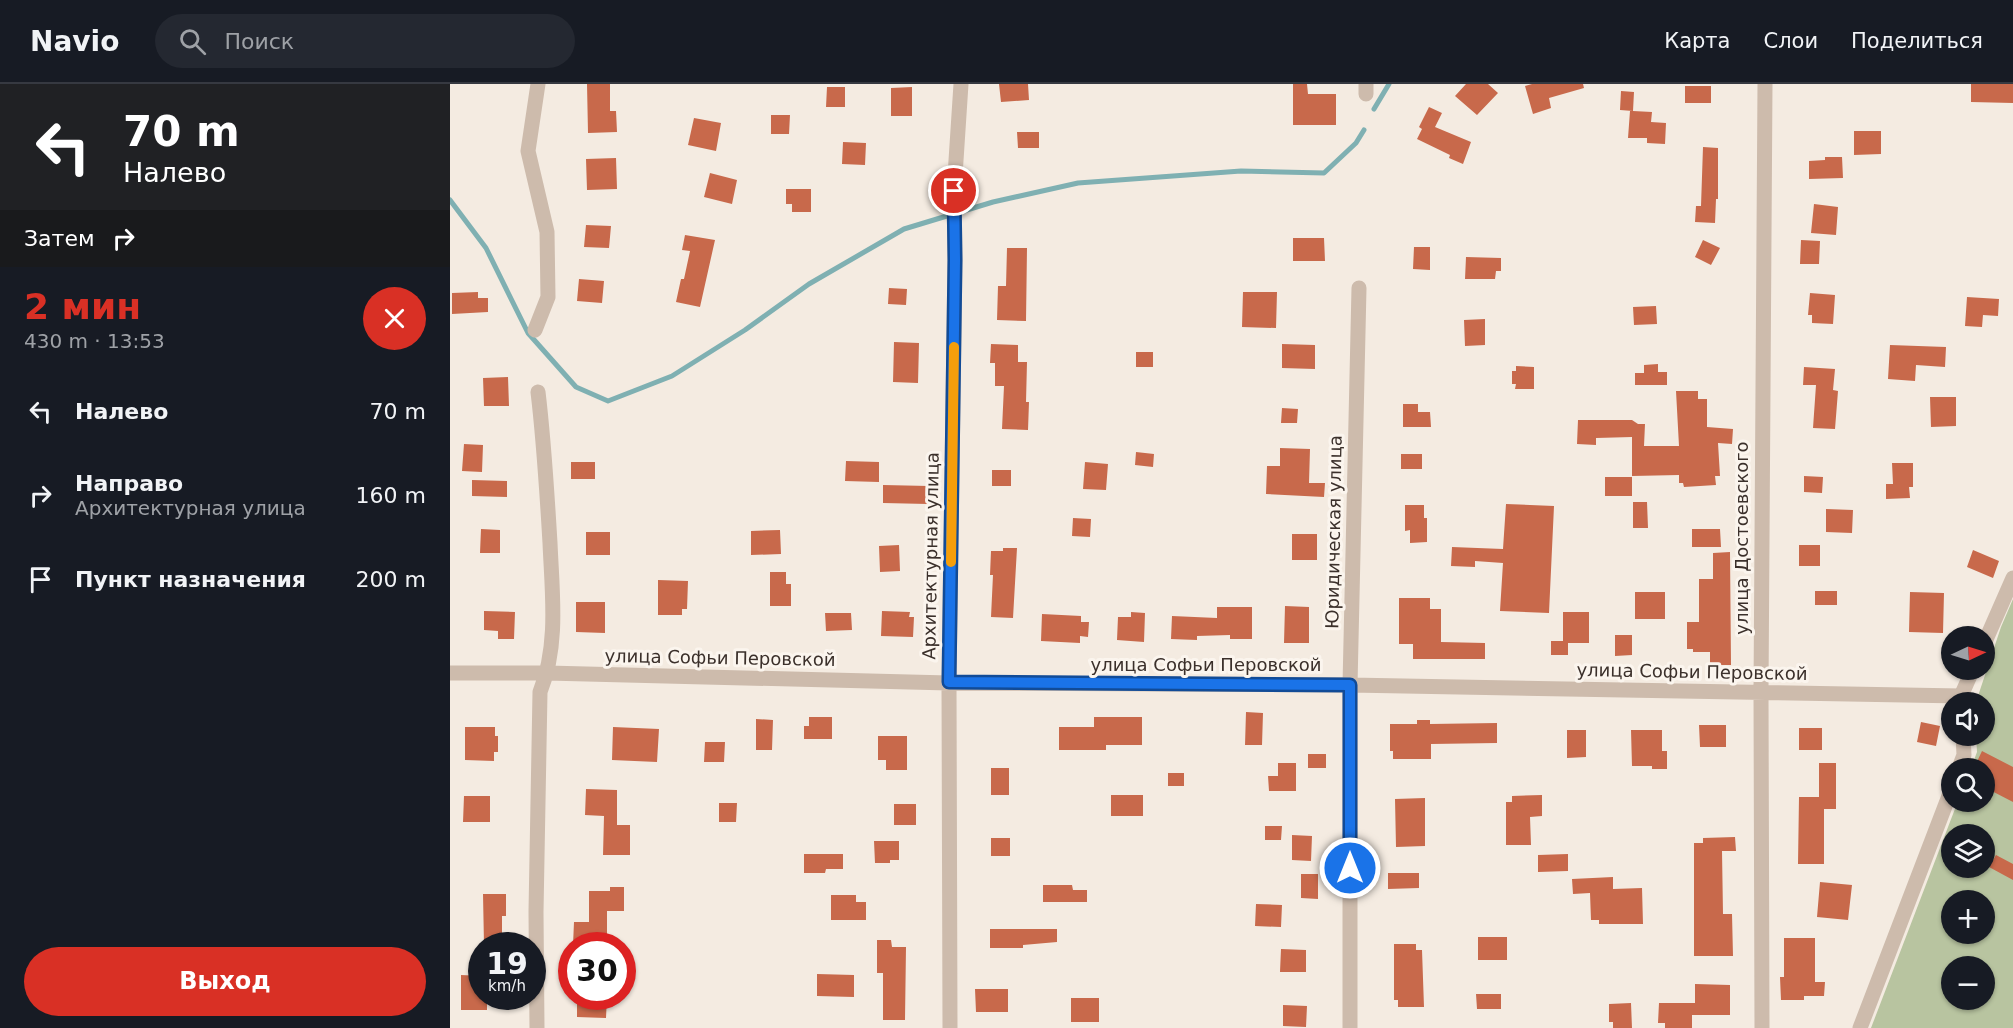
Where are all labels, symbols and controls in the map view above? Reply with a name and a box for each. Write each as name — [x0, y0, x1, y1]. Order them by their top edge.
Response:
search box — [155, 14, 575, 68]
text: Navio — [30, 25, 119, 58]
icon: search — [176, 25, 209, 58]
text: Поиск — [224, 29, 294, 54]
text: Карта — [1664, 29, 1730, 53]
text: Слои — [1763, 29, 1818, 53]
text: Поделиться — [1851, 29, 1983, 53]
text: 70 m — [123, 107, 240, 156]
icon: left — [24, 108, 102, 186]
text: Налево — [123, 157, 226, 188]
pin — [928, 165, 979, 216]
icon: arrive — [937, 174, 970, 207]
icon: right — [107, 222, 140, 255]
text: Затем — [24, 226, 95, 251]
text: 2 мин — [24, 286, 141, 327]
button: close — [363, 287, 426, 350]
text: 430 m · 13:53 — [24, 329, 165, 353]
icon: left — [24, 395, 57, 428]
text: Налево — [75, 399, 168, 424]
text: 70 m — [370, 399, 426, 424]
street label: Юридическая улица — [1321, 435, 1346, 629]
street label: улица Достоевского — [1731, 441, 1752, 635]
street label: Архитектурная улица — [918, 452, 943, 660]
text: Направо — [75, 471, 183, 496]
icon: right — [24, 479, 57, 512]
text: 160 m — [356, 483, 426, 508]
text: Архитектурная улица — [75, 496, 306, 520]
icon: arrive — [24, 563, 57, 596]
text: Пункт назначения — [75, 567, 306, 592]
text: 200 m — [356, 567, 426, 592]
north arrow — [1941, 626, 1995, 680]
map controls — [1941, 626, 1995, 1010]
street label: улица Софьи Перовской — [604, 645, 836, 670]
street label: улица Софьи Перовской — [1091, 654, 1322, 675]
street label: улица Софьи Перовской — [1576, 659, 1808, 684]
button: sound — [1941, 692, 1995, 746]
button: search — [1941, 758, 1995, 812]
button: layers — [1941, 824, 1995, 878]
position arrow — [1318, 836, 1382, 900]
button: + — [1941, 890, 1995, 944]
speed limit sign: 30 — [558, 932, 636, 1010]
text: 19 — [486, 946, 528, 981]
button: Выход — [24, 947, 426, 1016]
button: − — [1941, 956, 1995, 1010]
text: km/h — [488, 977, 526, 995]

